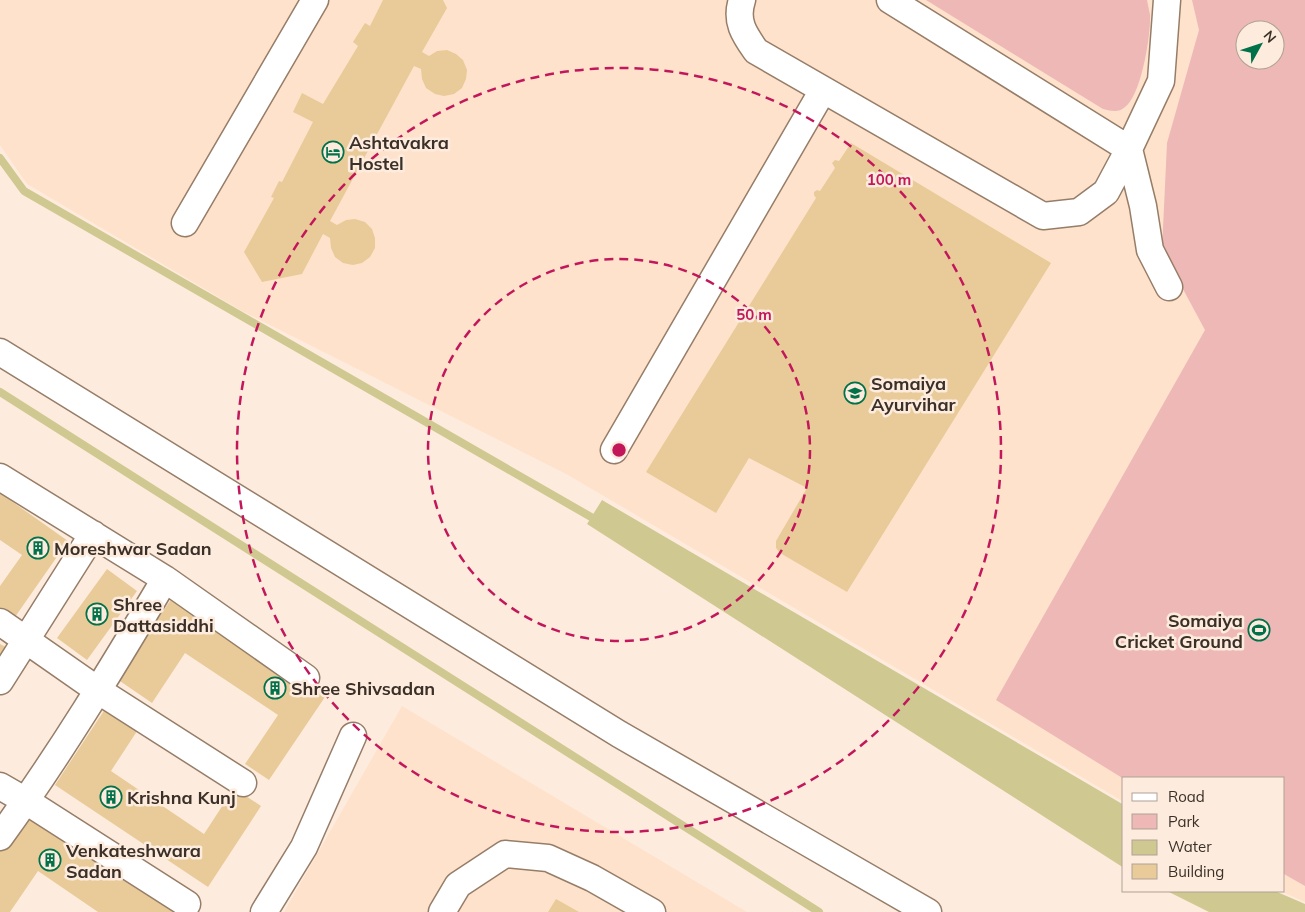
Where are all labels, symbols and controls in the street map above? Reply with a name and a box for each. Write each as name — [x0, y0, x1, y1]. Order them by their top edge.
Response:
north arrow — [1235, 20, 1285, 70]
text: N — [1260, 27, 1280, 46]
place label: Ashtavakra Hostel — [349, 131, 449, 175]
hotel icon: Ashtavakra Hostel — [321, 140, 345, 164]
text: 100 m — [867, 170, 911, 189]
text: 50 m — [736, 305, 772, 324]
place label: Somaiya Ayurvihar — [871, 372, 957, 416]
school or university icon: Somaiya Ayurvihar — [843, 381, 867, 405]
centre of rings — [610, 441, 628, 459]
building icon: Moreshwar Sadan — [26, 536, 50, 560]
place label: Moreshwar Sadan — [54, 537, 212, 560]
place label: Shree Dattasiddhi — [113, 593, 214, 637]
building icon: Shree Dattasiddhi — [85, 602, 109, 626]
place label: Somaiya Cricket Ground — [1115, 609, 1243, 653]
sports icon: Somaiya Cricket Ground — [1247, 618, 1271, 642]
building icon: Shree Shivsadan — [263, 676, 287, 700]
place label: Shree Shivsadan — [291, 677, 435, 700]
legend — [1122, 777, 1285, 892]
building icon: Krishna Kunj — [99, 785, 123, 809]
place label: Krishna Kunj — [127, 786, 236, 809]
text: Road — [1168, 787, 1205, 806]
text: Park — [1168, 812, 1200, 831]
text: Water — [1168, 837, 1212, 856]
place label: Venkateshwara Sadan — [65, 839, 201, 883]
building icon: Venkateshwara Sadan — [38, 848, 62, 872]
text: Building — [1168, 862, 1224, 881]

